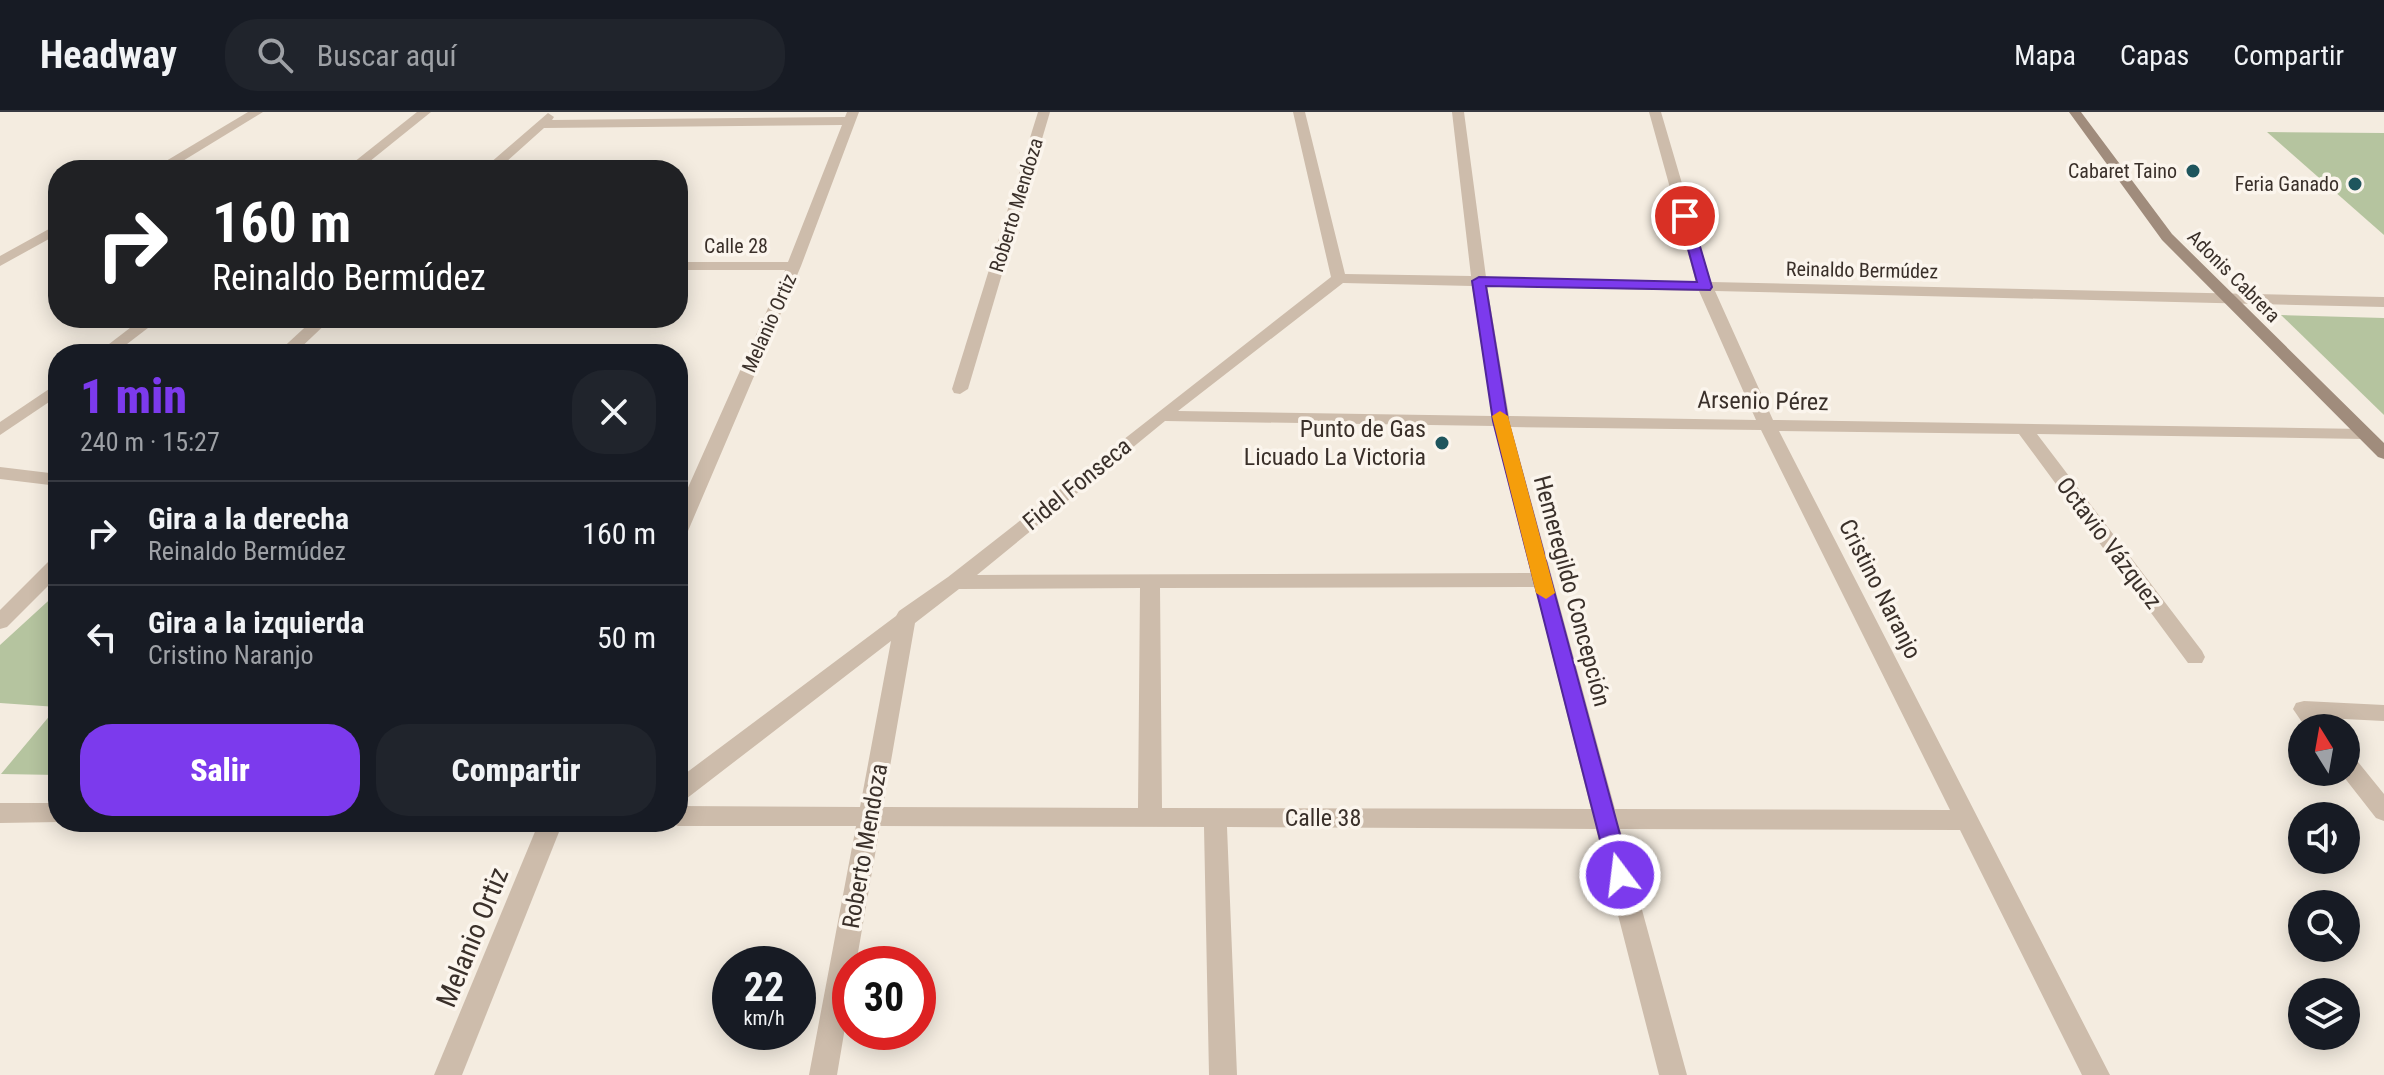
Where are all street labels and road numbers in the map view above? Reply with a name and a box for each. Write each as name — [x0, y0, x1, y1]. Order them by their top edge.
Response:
street label: Roberto Mendoza — [984, 135, 1048, 275]
street label: Adonis Cabrera — [2183, 225, 2285, 327]
street label: Calle 28 — [704, 234, 768, 258]
street label: Reinaldo Bermúdez — [1786, 257, 1938, 283]
street label: Melanio Ortiz — [737, 270, 801, 376]
street label: Arsenio Pérez — [1697, 386, 1829, 416]
street label: Fidel Fonseca — [1017, 432, 1137, 536]
street label: Octavio Vázquez — [2050, 472, 2168, 614]
street label: Hemeregildo Concepción — [1528, 473, 1616, 709]
street label: Cristino Naranjo — [1833, 515, 1927, 663]
street label: Roberto Mendoza — [837, 761, 893, 931]
street label: Calle 38 — [1285, 804, 1361, 832]
street label: Melanio Ortiz — [430, 863, 515, 1012]

